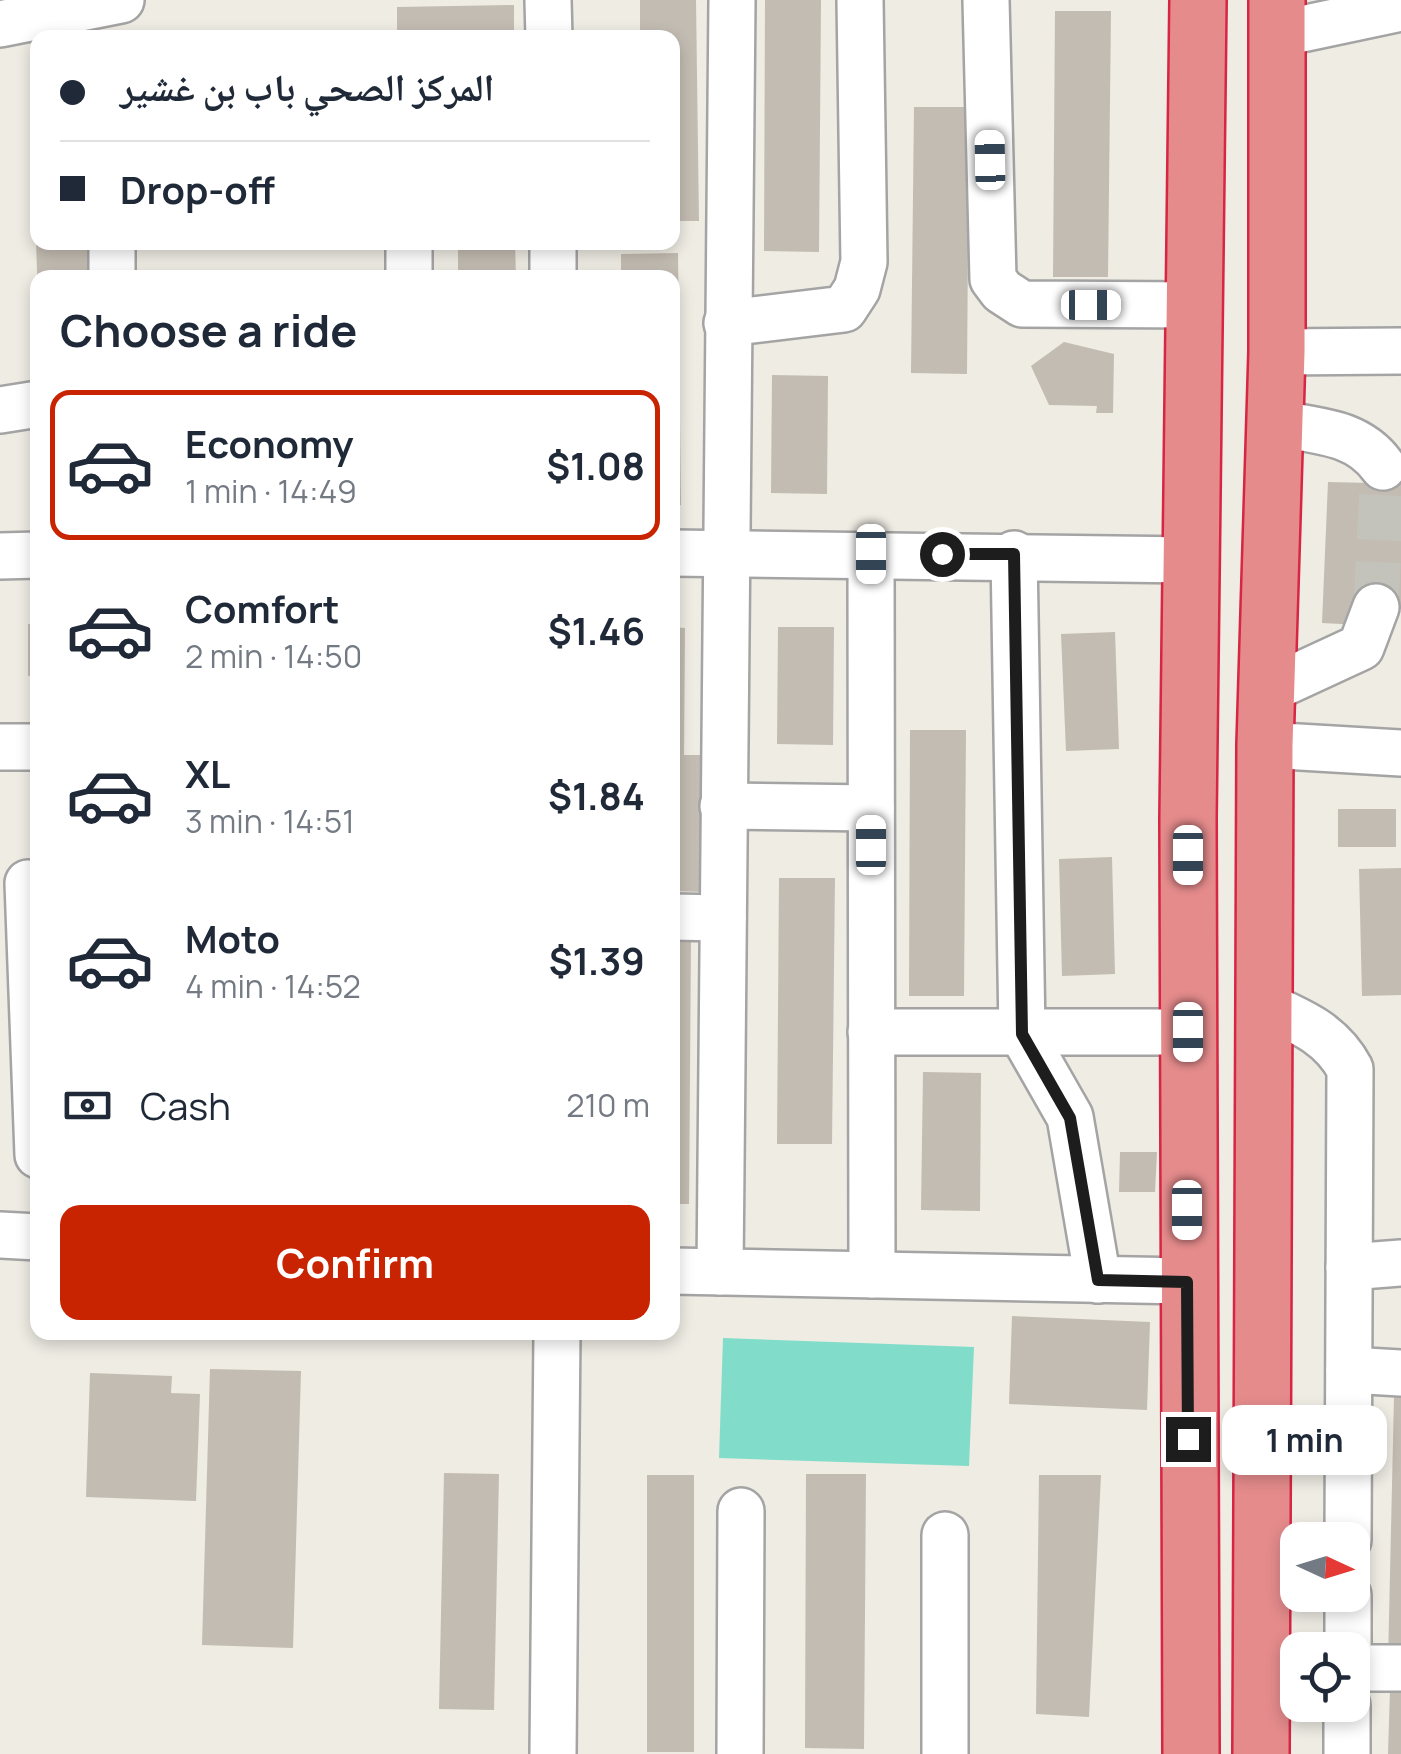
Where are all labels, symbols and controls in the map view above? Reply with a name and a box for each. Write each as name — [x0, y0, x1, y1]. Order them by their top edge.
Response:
text: المركز الصحي باب بن غشير — [120, 60, 494, 112]
car — [974, 130, 1006, 190]
text: Drop-off — [120, 163, 275, 215]
car — [1061, 290, 1121, 320]
text: Choose a ride — [60, 299, 357, 361]
text: Economy — [185, 417, 354, 469]
icon: car — [65, 420, 155, 510]
text: $1.08 — [546, 439, 645, 491]
text: 1 min · 14:49 — [185, 469, 357, 513]
car — [856, 524, 886, 584]
route start — [920, 532, 965, 577]
text: Comfort — [185, 582, 339, 634]
icon: car — [65, 585, 155, 675]
text: $1.46 — [548, 604, 645, 656]
text: 2 min · 14:50 — [185, 634, 362, 678]
text: XL — [185, 747, 230, 799]
icon: car — [65, 750, 155, 840]
text: $1.84 — [548, 769, 645, 821]
text: 3 min · 14:51 — [185, 799, 355, 843]
car — [856, 815, 886, 875]
car — [1173, 825, 1203, 885]
text: Moto — [185, 912, 280, 964]
icon: car — [65, 915, 155, 1005]
text: $1.39 — [549, 934, 645, 986]
text: 4 min · 14:52 — [185, 964, 361, 1008]
car — [1173, 1002, 1203, 1062]
icon: cash — [60, 1078, 115, 1133]
text: Cash — [140, 1079, 231, 1131]
text: 210 m — [566, 1083, 650, 1127]
car — [1172, 1180, 1202, 1240]
button: Confirm — [60, 1205, 650, 1320]
callout: 1 min — [1223, 1404, 1388, 1474]
route end — [1166, 1417, 1211, 1462]
text: 1 min — [1265, 1418, 1344, 1462]
north arrow — [1280, 1522, 1370, 1612]
map controls — [1280, 1522, 1370, 1722]
button: locate — [1280, 1632, 1370, 1722]

